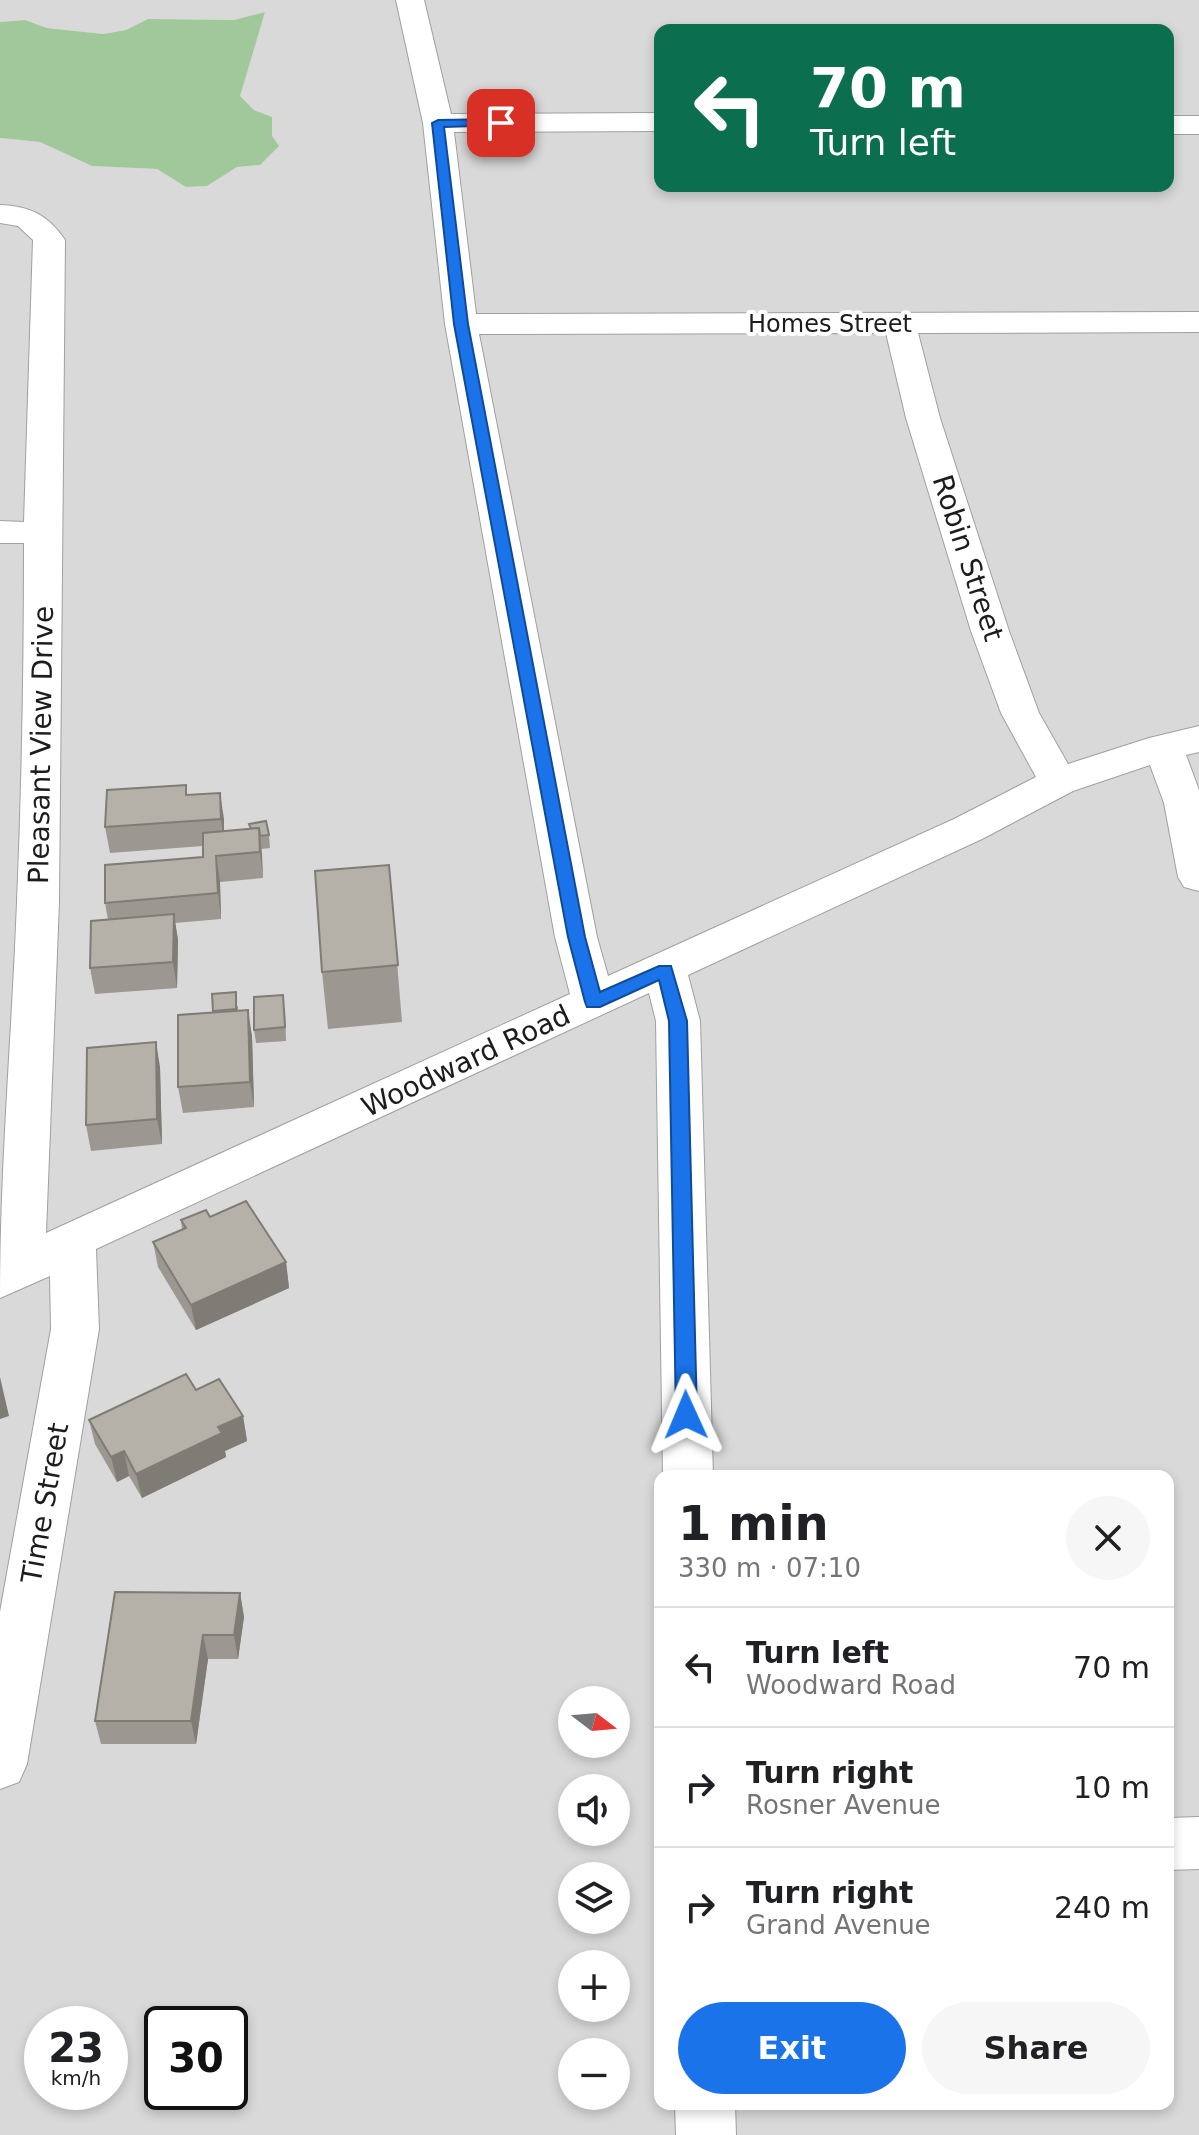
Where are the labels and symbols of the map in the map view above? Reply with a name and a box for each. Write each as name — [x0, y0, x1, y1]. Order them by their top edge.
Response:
pin — [467, 89, 535, 157]
street label: Homes Street — [748, 310, 912, 338]
street label: Robin Street — [926, 471, 1010, 645]
street label: Pleasant View Drive — [22, 606, 60, 884]
street label: Woodward Road — [357, 998, 575, 1124]
position arrow — [644, 1373, 728, 1457]
street label: Time Street — [14, 1420, 75, 1587]
north arrow — [558, 1686, 630, 1758]
speed limit sign: 30 — [144, 2006, 248, 2110]

